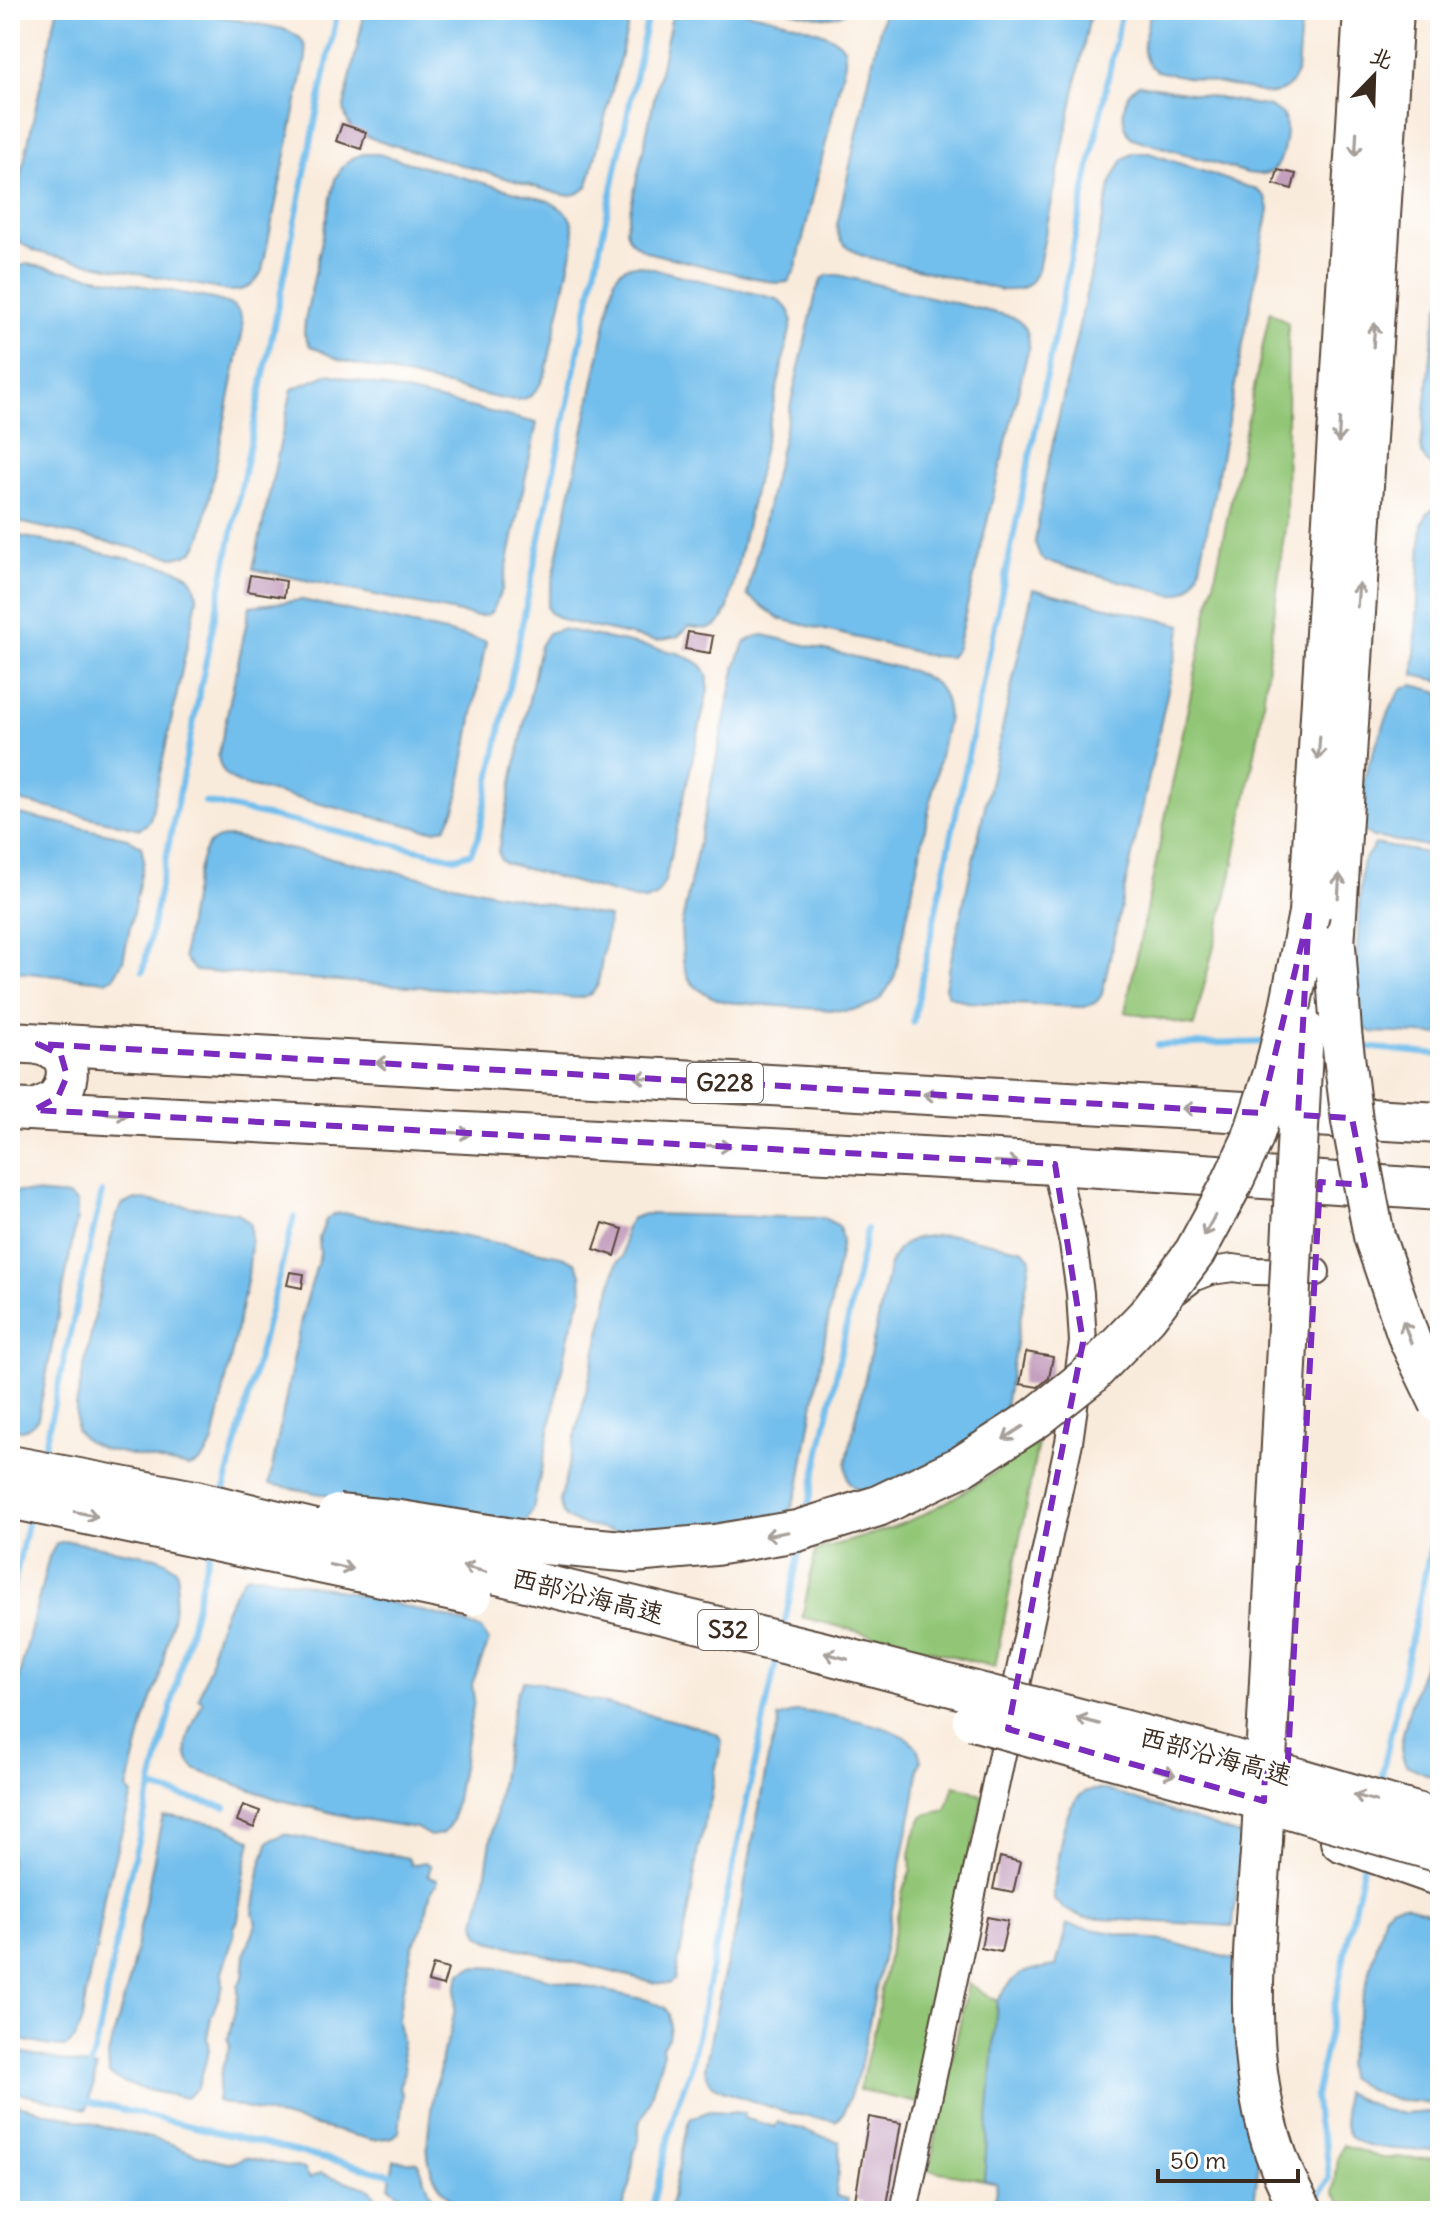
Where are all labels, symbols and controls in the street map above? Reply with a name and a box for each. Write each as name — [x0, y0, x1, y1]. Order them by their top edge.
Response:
north arrow — [1334, 36, 1414, 116]
text: 北 — [1366, 40, 1397, 75]
one-way arrow — [1348, 130, 1363, 157]
one-way arrow — [1366, 322, 1381, 349]
one-way arrow — [1331, 417, 1346, 444]
one-way arrow — [1351, 582, 1366, 609]
one-way arrow — [1311, 734, 1326, 761]
one-way arrow — [1332, 873, 1347, 900]
one-way arrow — [375, 1056, 402, 1071]
road number: G228 — [687, 1063, 763, 1103]
one-way arrow — [634, 1070, 661, 1085]
one-way arrow — [922, 1087, 949, 1102]
one-way arrow — [1181, 1101, 1208, 1116]
one-way arrow — [102, 1107, 129, 1122]
one-way arrow — [445, 1125, 472, 1140]
one-way arrow — [705, 1139, 732, 1154]
one-way arrow — [993, 1154, 1020, 1169]
one-way arrow — [1201, 1213, 1216, 1237]
one-way arrow — [1399, 1320, 1414, 1345]
one-way arrow — [1003, 1424, 1025, 1441]
one-way arrow — [73, 1507, 99, 1522]
one-way arrow — [764, 1528, 789, 1543]
one-way arrow — [328, 1560, 353, 1575]
one-way arrow — [462, 1560, 488, 1575]
street label: 西部沿海高速 — [508, 1561, 668, 1630]
road number: S32 — [698, 1610, 758, 1650]
one-way arrow — [824, 1648, 849, 1663]
one-way arrow — [1075, 1713, 1101, 1728]
street label: 西部沿海高速 — [1137, 1719, 1296, 1792]
one-way arrow — [1150, 1766, 1176, 1781]
one-way arrow — [1353, 1790, 1379, 1805]
scale bar — [1158, 2133, 1298, 2183]
text: 50 m — [1170, 2145, 1226, 2175]

